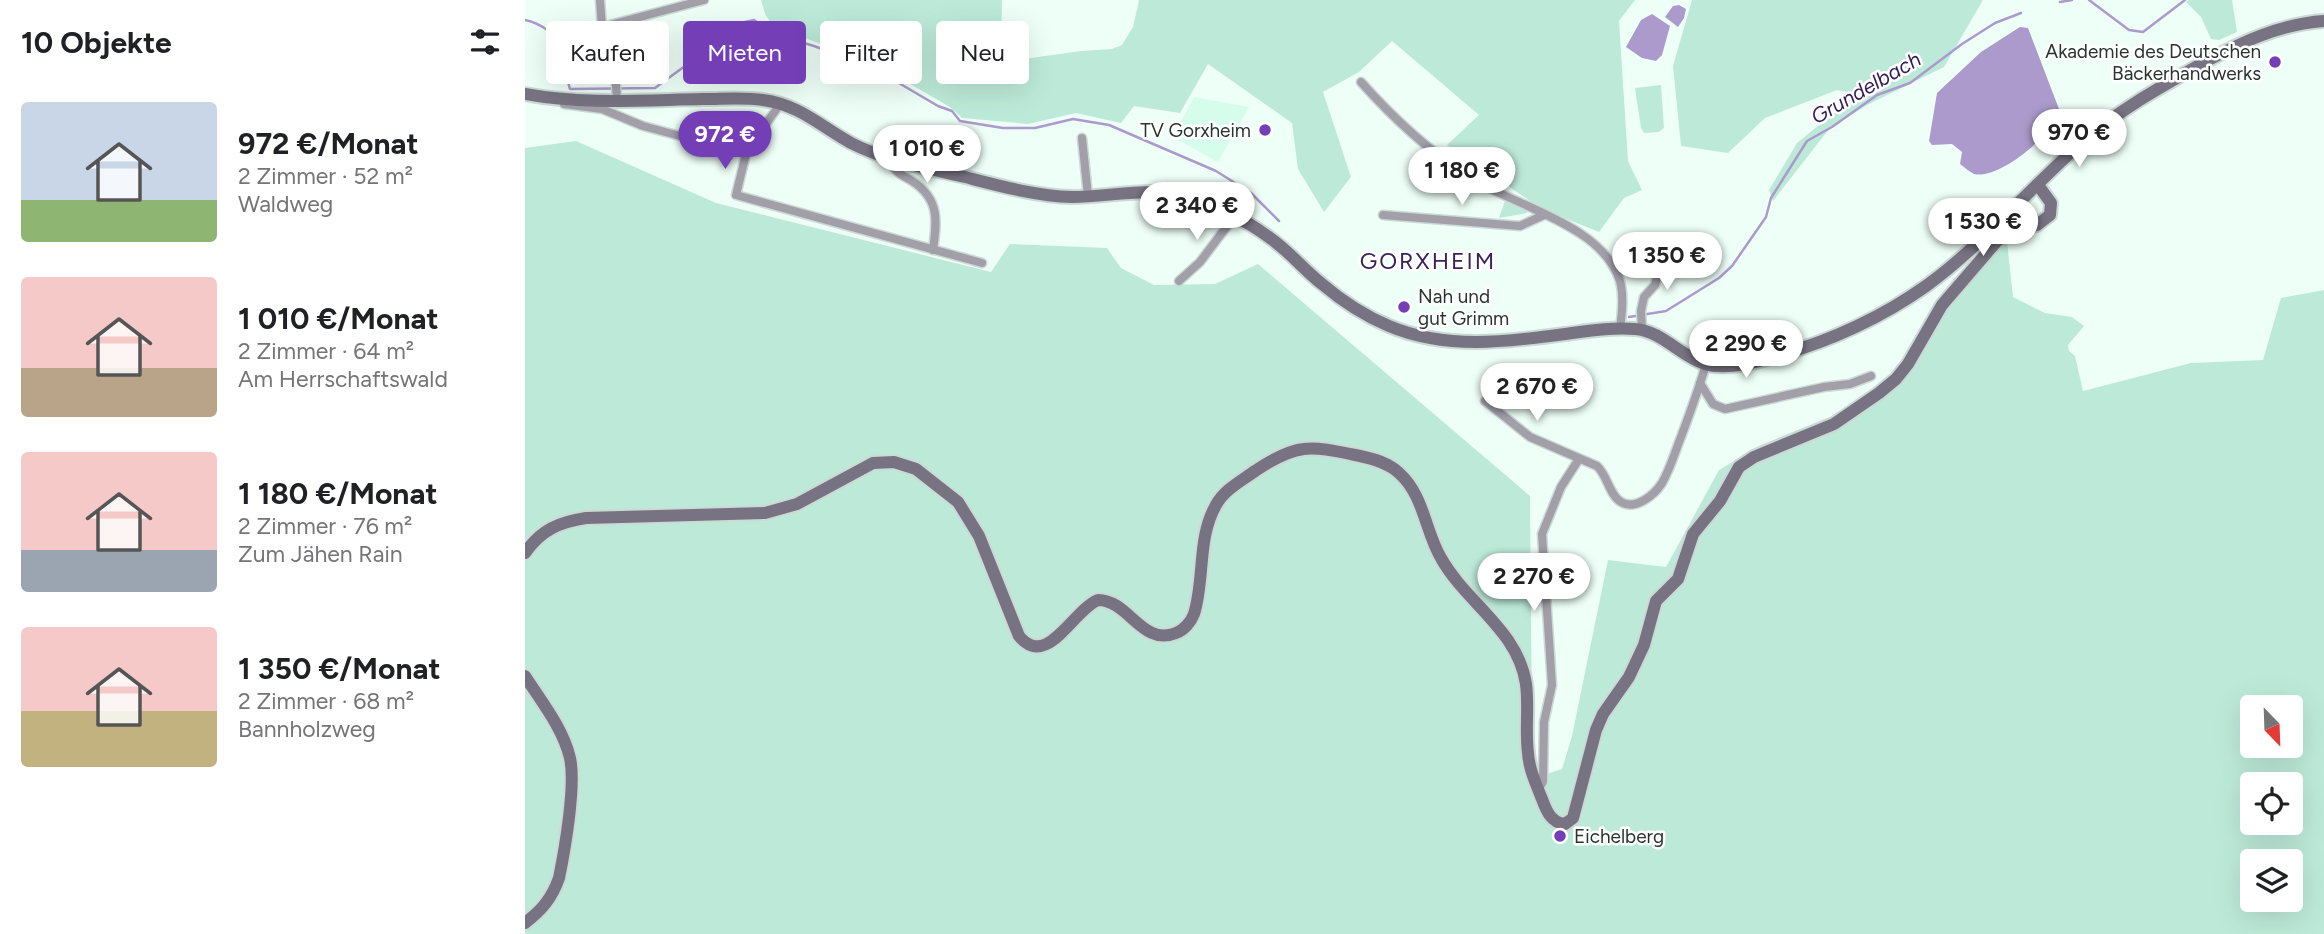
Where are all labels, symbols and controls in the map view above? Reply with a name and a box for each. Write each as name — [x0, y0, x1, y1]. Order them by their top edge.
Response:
chip: Kaufen — [546, 21, 669, 84]
chip: Mieten — [683, 21, 806, 84]
chip: Filter — [820, 21, 922, 84]
chip: Neu — [936, 21, 1029, 84]
icon: filters — [466, 23, 504, 61]
text: 10 Objekte — [21, 24, 172, 61]
place label: Akademie des Deutschen Bäckerhandwerks — [2045, 40, 2261, 85]
water label: Grundelbach — [1806, 46, 1925, 129]
marker: Akademie des Deutschen Bäckerhandwerks — [2267, 54, 2283, 70]
pin: 970 € — [2030, 110, 2128, 169]
pin: 972 € — [676, 111, 774, 171]
text: 970 € — [2048, 118, 2110, 146]
place label: TV Gorxheim — [1140, 119, 1251, 142]
text: 972 € — [695, 120, 755, 148]
marker: TV Gorxheim — [1257, 122, 1273, 138]
text: 972 €/Monat — [238, 125, 419, 162]
pin: 1 010 € — [862, 125, 992, 185]
icon: home — [77, 130, 161, 214]
text: 1 010 € — [889, 134, 965, 162]
pin: 1 180 € — [1397, 148, 1527, 207]
text: 1 180 € — [1424, 156, 1500, 184]
text: 2 Zimmer · 52 m² — [238, 162, 413, 190]
pin: 2 340 € — [1132, 182, 1262, 242]
text: Waldweg — [238, 190, 333, 218]
text: 2 340 € — [1156, 191, 1238, 219]
pin: 1 530 € — [1918, 198, 2048, 258]
text: 1 530 € — [1944, 207, 2022, 235]
pin: 1 350 € — [1602, 232, 1732, 292]
text: 1 350 € — [1628, 241, 1706, 269]
district label: GORXHEIM — [1360, 247, 1496, 275]
place label: Nah und gut Grimm — [1418, 285, 1509, 330]
marker: Nah und gut Grimm — [1396, 299, 1412, 315]
text: 1 010 €/Monat — [238, 300, 439, 337]
icon: home — [77, 305, 161, 389]
pin: 2 290 € — [1681, 320, 1811, 380]
text: 2 290 € — [1705, 329, 1787, 357]
text: 2 Zimmer · 64 m² — [238, 337, 414, 365]
pin: 2 670 € — [1472, 364, 1602, 423]
text: Am Herrschaftswald — [238, 365, 448, 393]
text: 2 670 € — [1496, 372, 1578, 400]
text: 1 180 €/Monat — [238, 475, 437, 512]
icon: home — [77, 480, 161, 564]
text: 2 Zimmer · 76 m² — [238, 512, 412, 540]
text: Zum Jähen Rain — [238, 540, 403, 568]
pin: 2 270 € — [1469, 554, 1599, 613]
text: 2 270 € — [1493, 562, 1575, 590]
text: 1 350 €/Monat — [238, 650, 441, 687]
icon: home — [77, 655, 161, 739]
text: 2 Zimmer · 68 m² — [238, 687, 414, 715]
north arrow — [2240, 695, 2303, 758]
map controls — [2240, 695, 2303, 912]
text: Bannholzweg — [238, 715, 376, 743]
button: locate — [2240, 772, 2303, 835]
place label: Eichelberg — [1574, 825, 1664, 848]
marker: Eichelberg — [1552, 828, 1568, 844]
button: layers — [2240, 849, 2303, 912]

